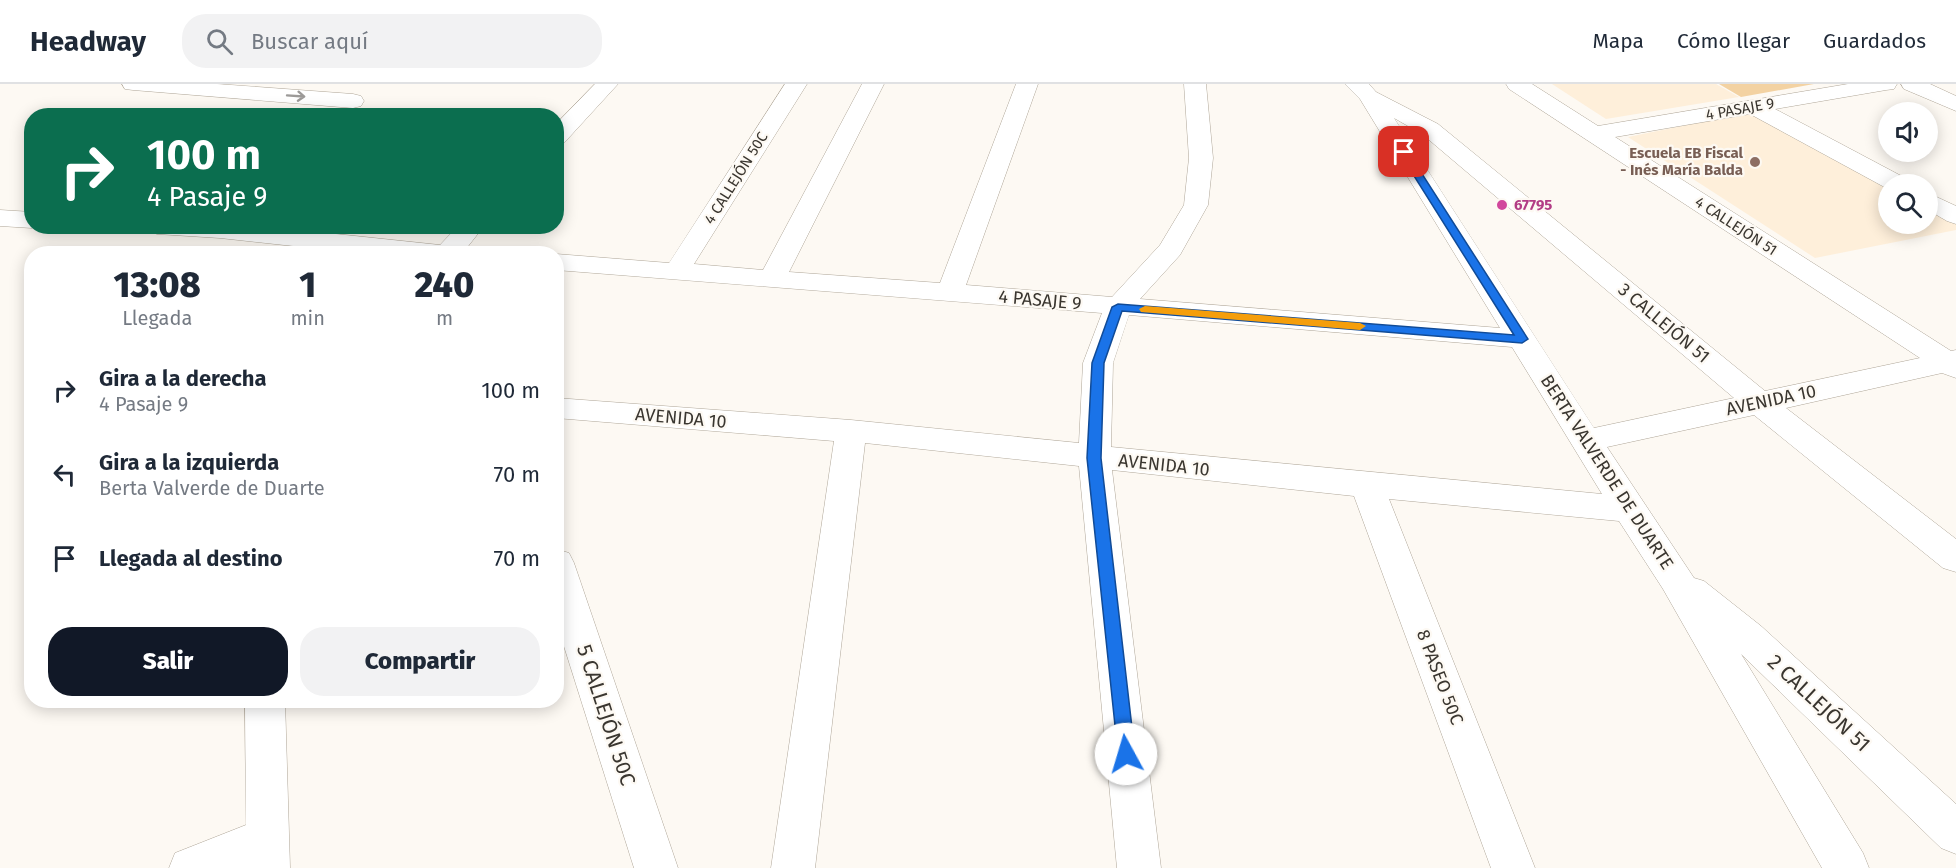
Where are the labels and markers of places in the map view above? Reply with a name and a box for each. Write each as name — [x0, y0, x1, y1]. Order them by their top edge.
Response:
pin — [1378, 126, 1429, 177]
place label: Escuela EB Fiscal - Inés María Balda — [1620, 144, 1744, 179]
marker: Escuela EB Fiscal - Inés María Balda — [1748, 155, 1762, 169]
place label: 67795 — [1514, 196, 1552, 214]
marker: 67795 — [1495, 198, 1509, 212]

